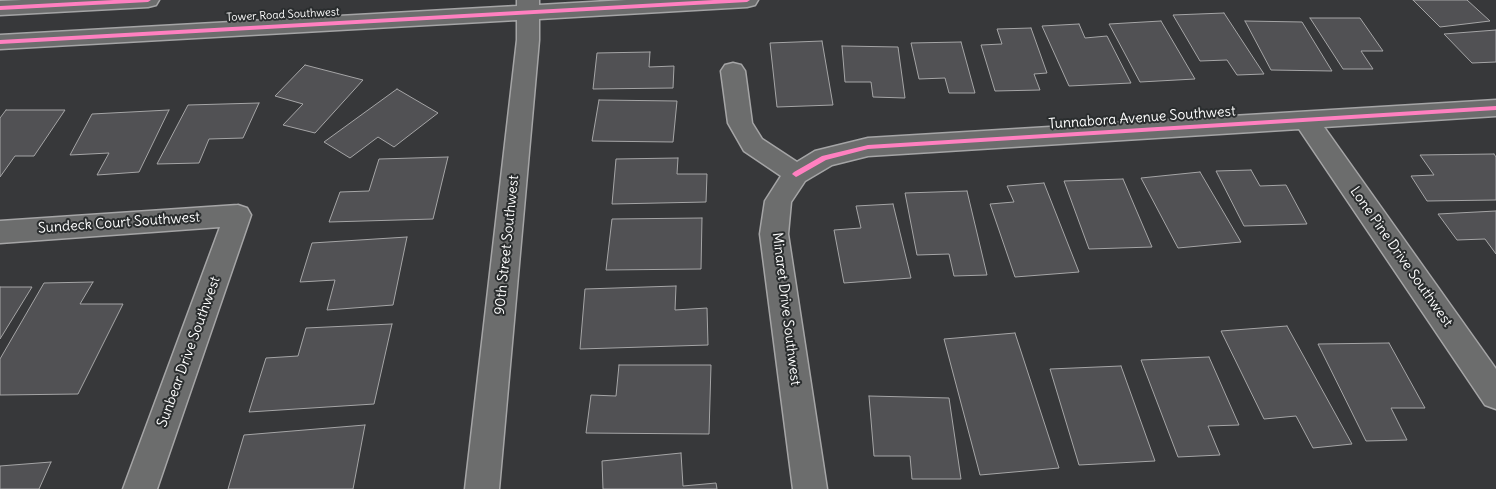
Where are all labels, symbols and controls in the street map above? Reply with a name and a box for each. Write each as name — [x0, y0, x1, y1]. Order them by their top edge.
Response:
street label: Tower Road Southwest — [226, 5, 340, 25]
street label: Tunnabora Avenue Southwest — [1048, 103, 1236, 133]
street label: 90th Street Southwest — [491, 174, 523, 316]
street label: Lone Pine Drive Southwest — [1346, 184, 1456, 330]
street label: Sundeck Court Southwest — [37, 209, 201, 237]
street label: Minaret Drive Southwest — [768, 232, 804, 386]
street label: Sunbear Drive Southwest — [154, 274, 224, 430]

